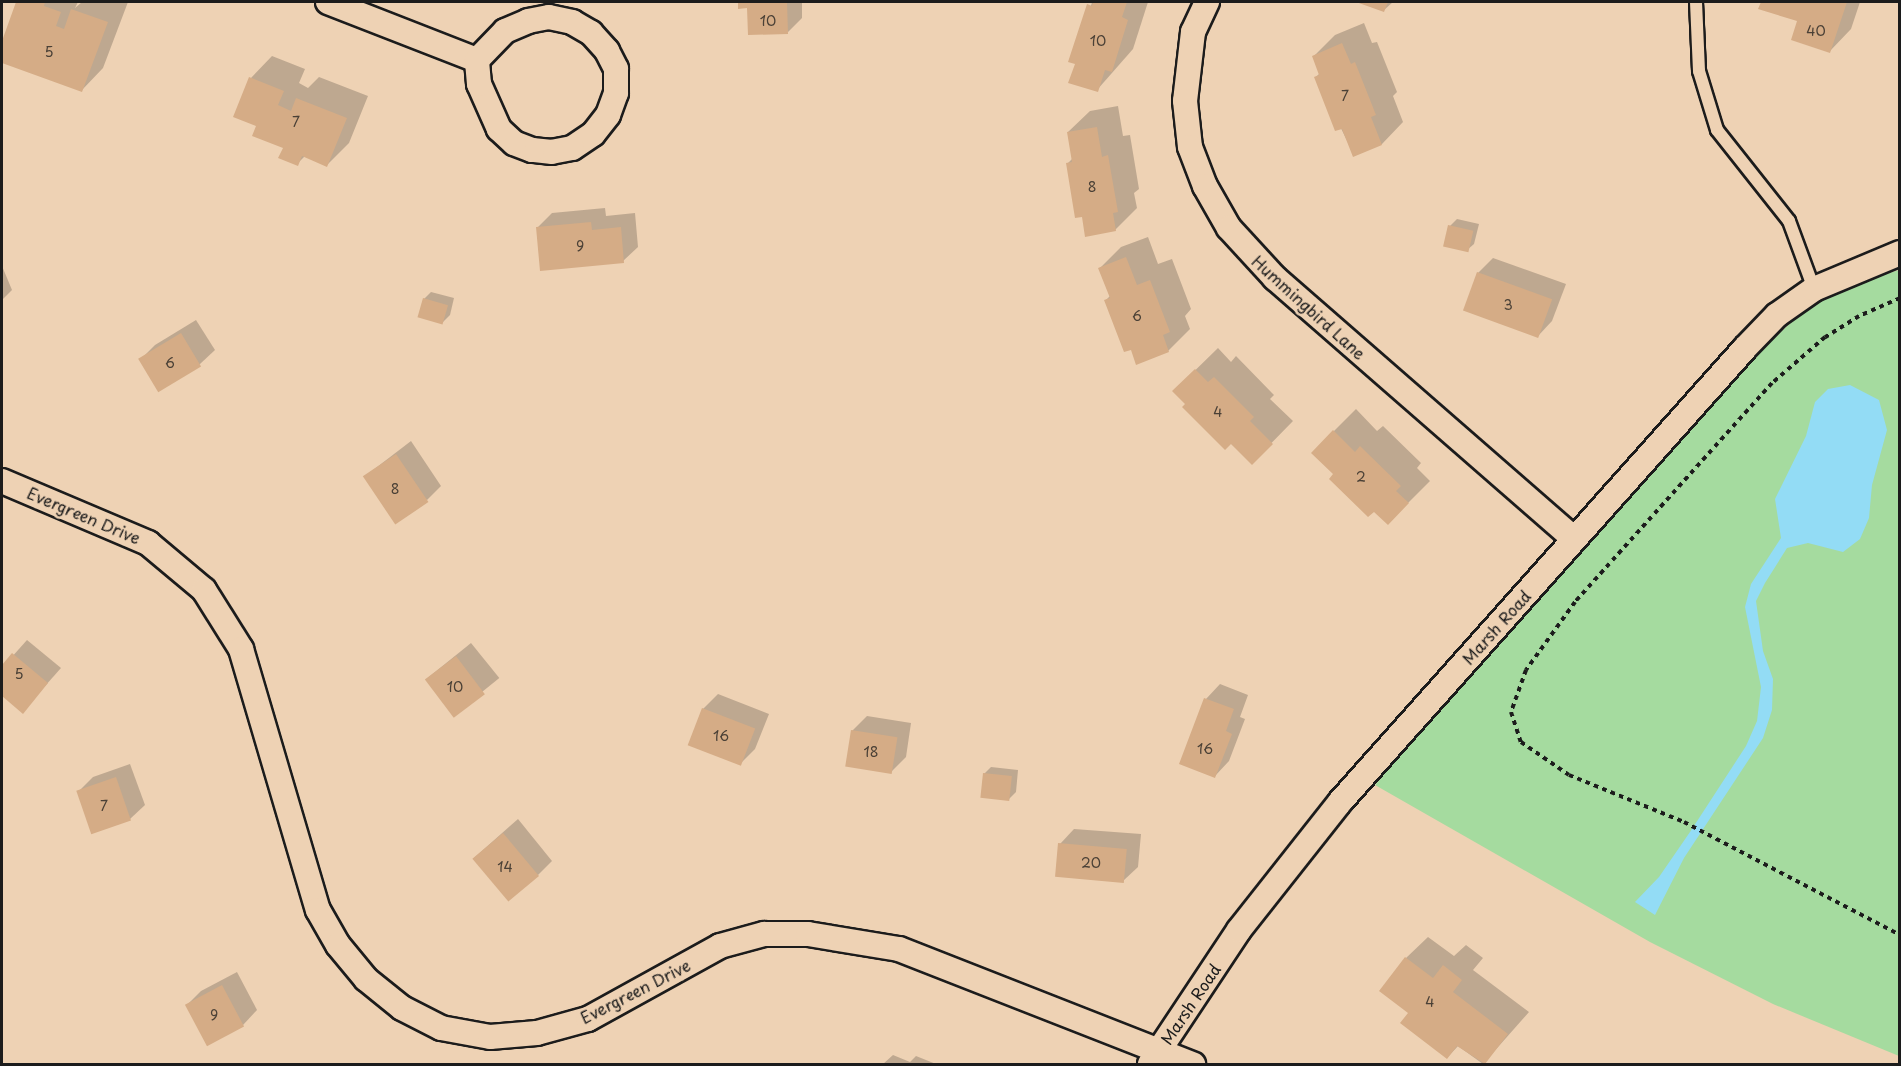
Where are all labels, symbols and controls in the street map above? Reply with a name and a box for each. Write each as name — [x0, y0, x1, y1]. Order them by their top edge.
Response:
house number: 10 — [760, 13, 776, 29]
house number: 40 — [1806, 23, 1826, 39]
house number: 10 — [1090, 33, 1106, 49]
house number: 5 — [44, 44, 54, 60]
house number: 7 — [1341, 88, 1349, 104]
house number: 7 — [292, 114, 300, 130]
house number: 8 — [1088, 179, 1096, 195]
house number: 9 — [576, 238, 584, 254]
street label: Hummingbird Lane — [1248, 251, 1370, 363]
house number: 3 — [1503, 297, 1513, 313]
house number: 6 — [1132, 308, 1142, 324]
house number: 6 — [165, 355, 175, 371]
house number: 4 — [1213, 404, 1223, 420]
house number: 2 — [1356, 469, 1366, 485]
house number: 8 — [391, 481, 399, 497]
street label: Evergreen Drive — [24, 482, 144, 548]
street label: Marsh Road — [1458, 586, 1534, 668]
house number: 5 — [14, 666, 24, 682]
house number: 10 — [447, 679, 463, 695]
house number: 16 — [713, 728, 729, 744]
house number: 16 — [1197, 741, 1213, 757]
house number: 18 — [863, 744, 879, 760]
house number: 7 — [100, 798, 108, 814]
house number: 20 — [1081, 855, 1101, 871]
house number: 14 — [497, 859, 513, 875]
street label: Evergreen Drive — [576, 955, 694, 1027]
street label: Marsh Road — [1156, 960, 1224, 1048]
house number: 4 — [1425, 994, 1435, 1010]
house number: 9 — [210, 1007, 218, 1023]

